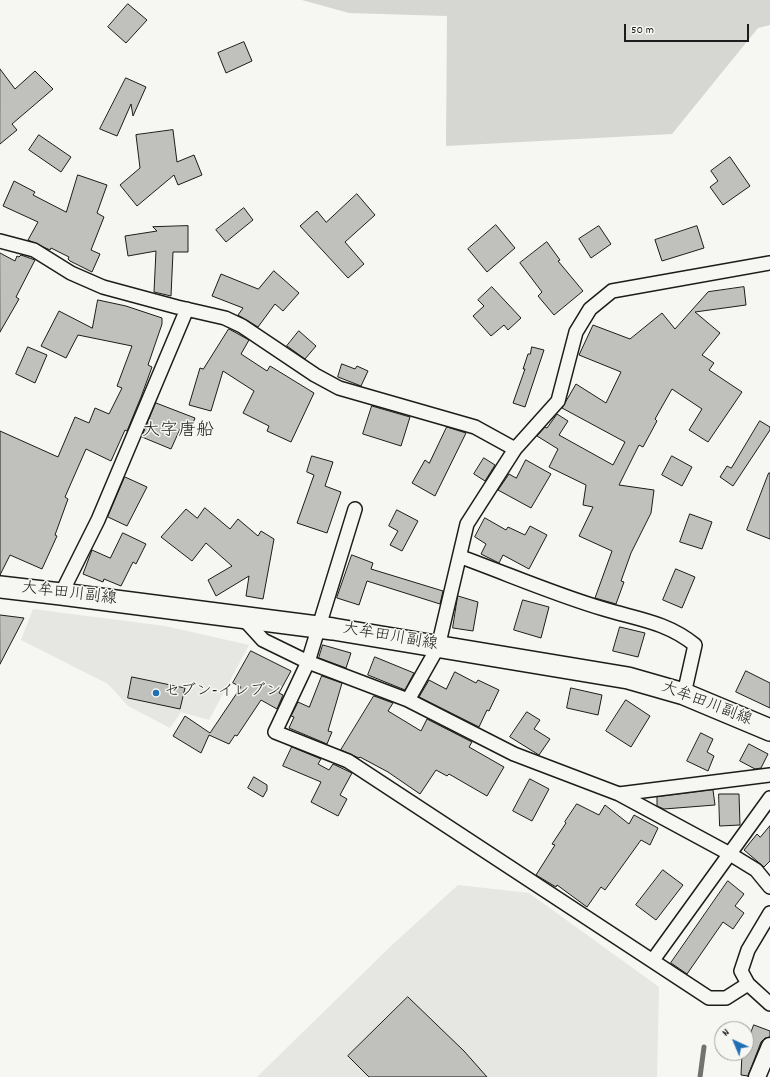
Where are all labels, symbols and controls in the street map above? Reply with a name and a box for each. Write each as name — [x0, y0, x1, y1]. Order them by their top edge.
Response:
scale bar — [626, 16, 751, 42]
text: 50 m — [631, 22, 654, 39]
district label: 大字唐船 — [142, 422, 214, 444]
street label: 大牟田川副線 — [20, 580, 118, 610]
street label: 大牟田川副線 — [341, 620, 439, 656]
street label: 大牟田川副線 — [658, 679, 754, 731]
place label: セブン-イレブン — [164, 683, 281, 703]
marker: セブン-イレブン — [151, 688, 161, 698]
north arrow — [714, 1021, 754, 1061]
text: N — [719, 1025, 734, 1041]

